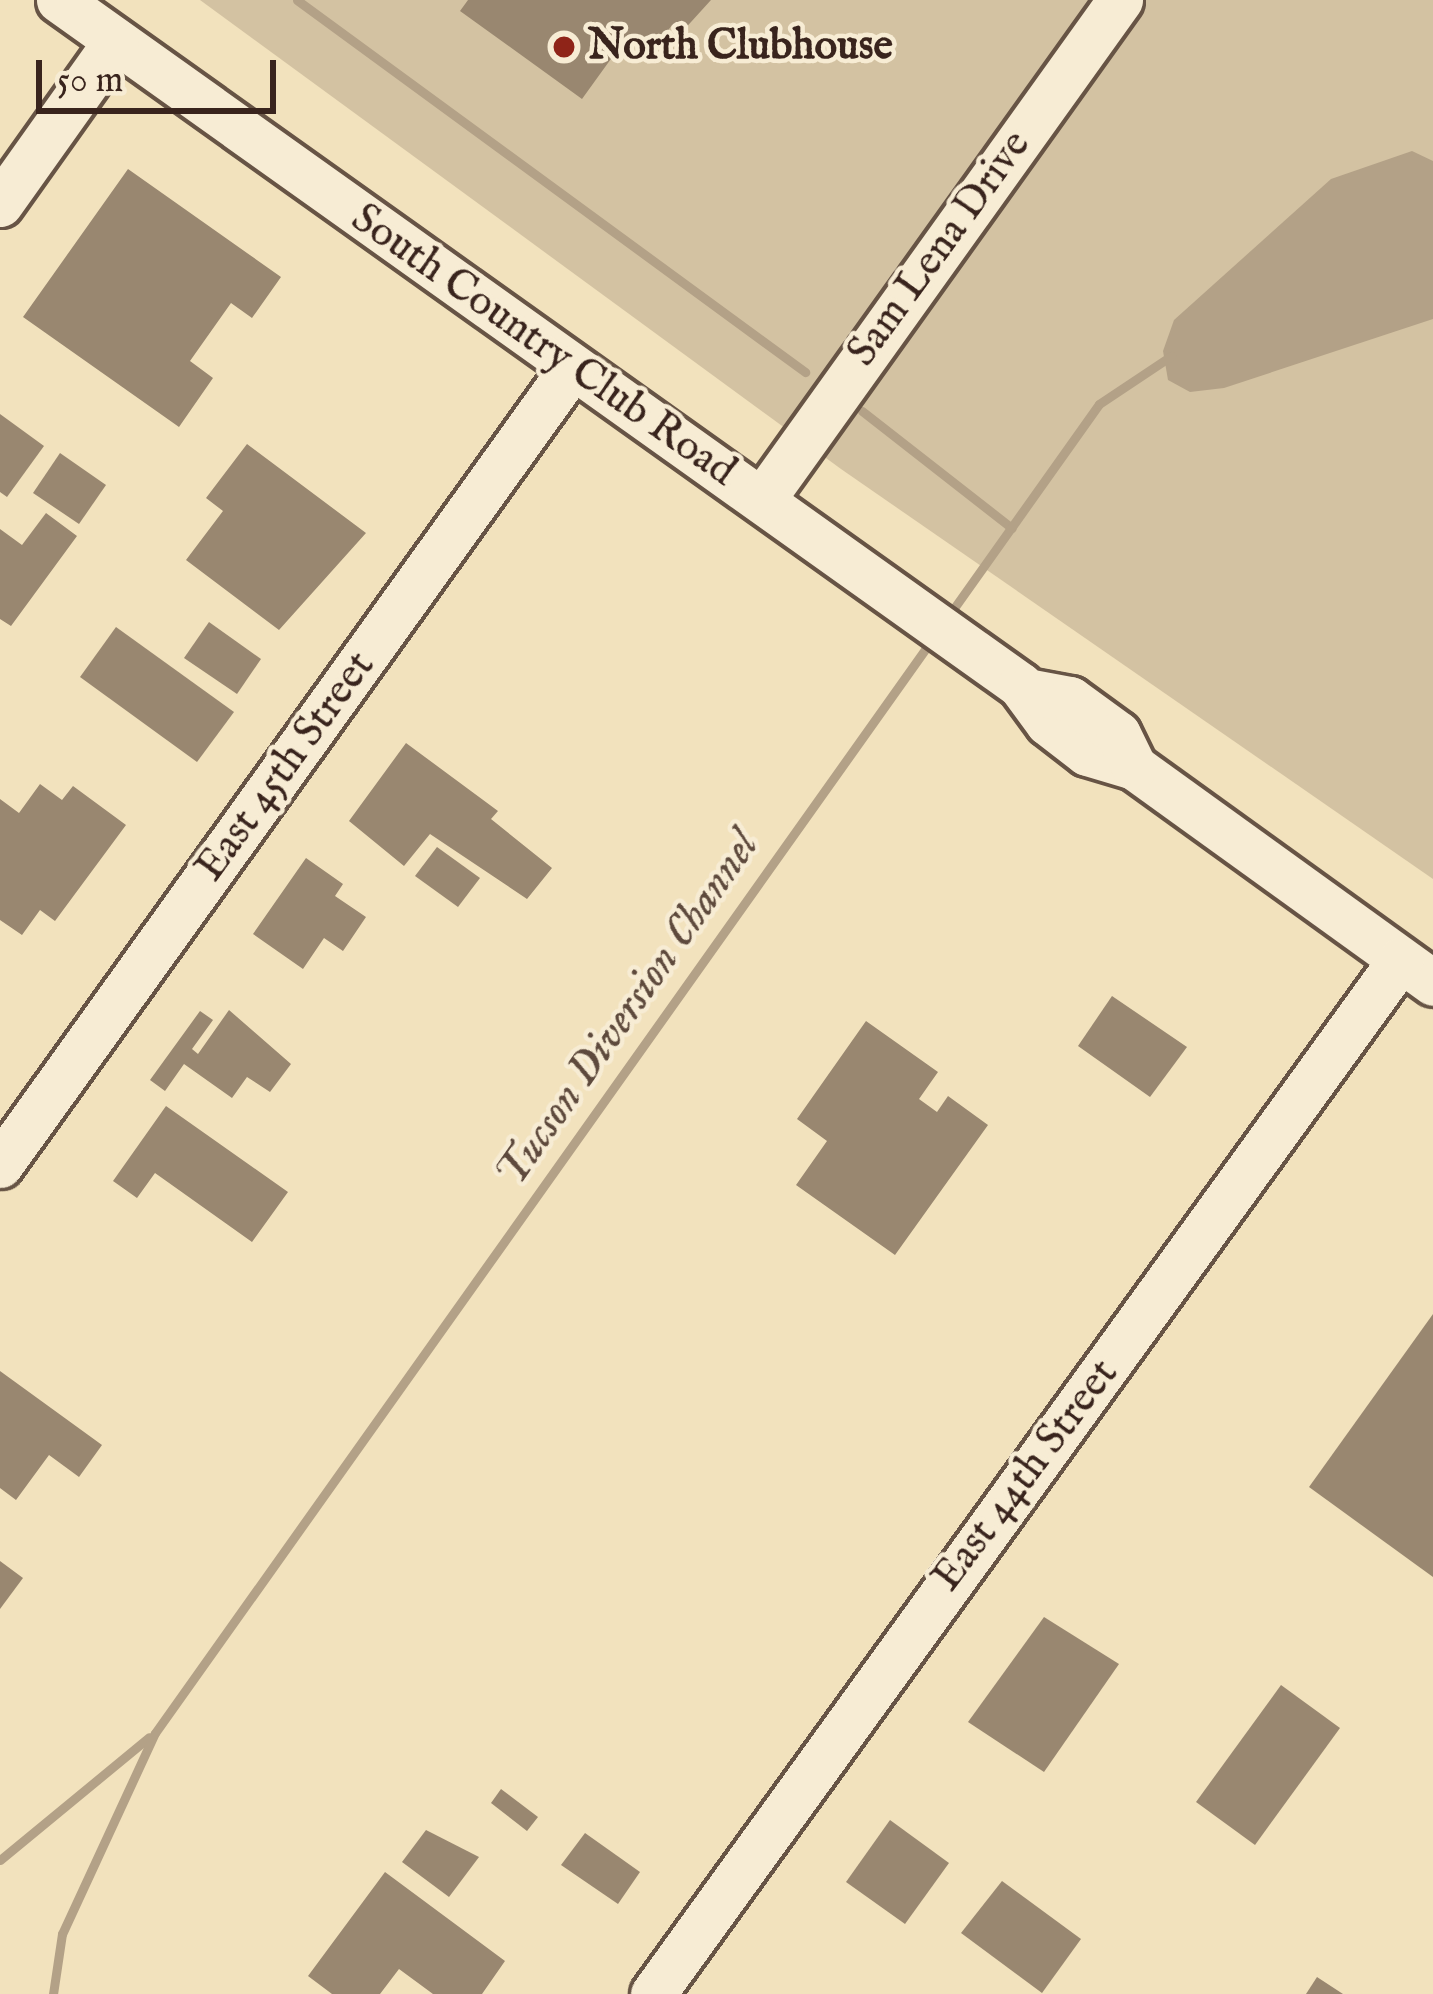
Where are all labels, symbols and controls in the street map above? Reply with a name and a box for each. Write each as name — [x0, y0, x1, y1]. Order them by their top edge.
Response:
place label: North Clubhouse — [588, 22, 893, 72]
marker: North Clubhouse — [551, 34, 577, 60]
scale bar — [42, 36, 282, 110]
text: 50 m — [57, 58, 123, 104]
street label: Sam Lena Drive — [838, 122, 1042, 376]
street label: South Country Club Road — [341, 194, 745, 498]
street label: East 45th Street — [186, 642, 386, 892]
water label: Tucson Diversion Channel — [485, 822, 771, 1198]
street label: East 44th Street — [923, 1350, 1129, 1602]

